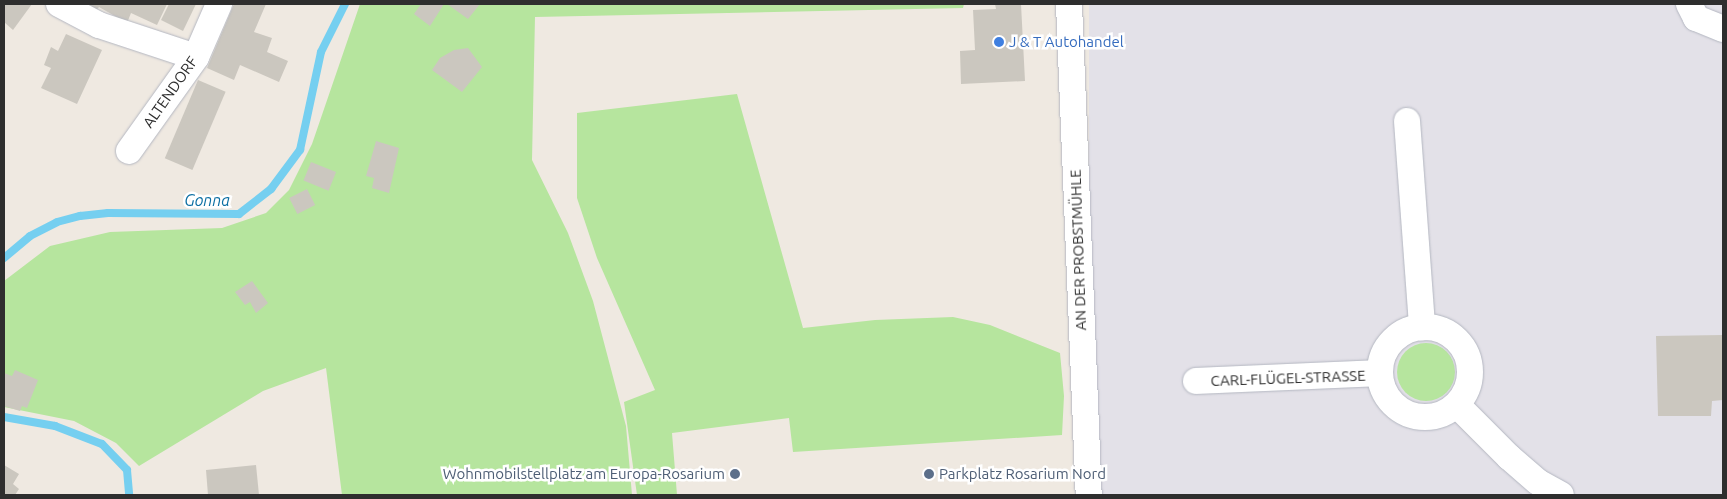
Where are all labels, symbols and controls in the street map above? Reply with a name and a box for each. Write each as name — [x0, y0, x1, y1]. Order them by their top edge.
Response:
place label: J & T Autohandel — [1009, 33, 1124, 51]
marker: J & T Autohandel — [993, 36, 1005, 48]
street label: ALTENDORF — [139, 53, 201, 131]
street label: AN DER PROBSTMÜHLE — [1066, 169, 1090, 331]
water label: Gonna — [184, 190, 230, 210]
street label: CARL-FLÜGEL-STRASSE — [1210, 366, 1366, 390]
place label: Wohnmobilstellplatz am Europa-Rosarium — [443, 465, 725, 483]
place label: Parkplatz Rosarium Nord — [939, 465, 1106, 483]
marker: Wohnmobilstellplatz am Europa-Rosarium — [729, 468, 741, 480]
marker: Parkplatz Rosarium Nord — [923, 468, 935, 480]

